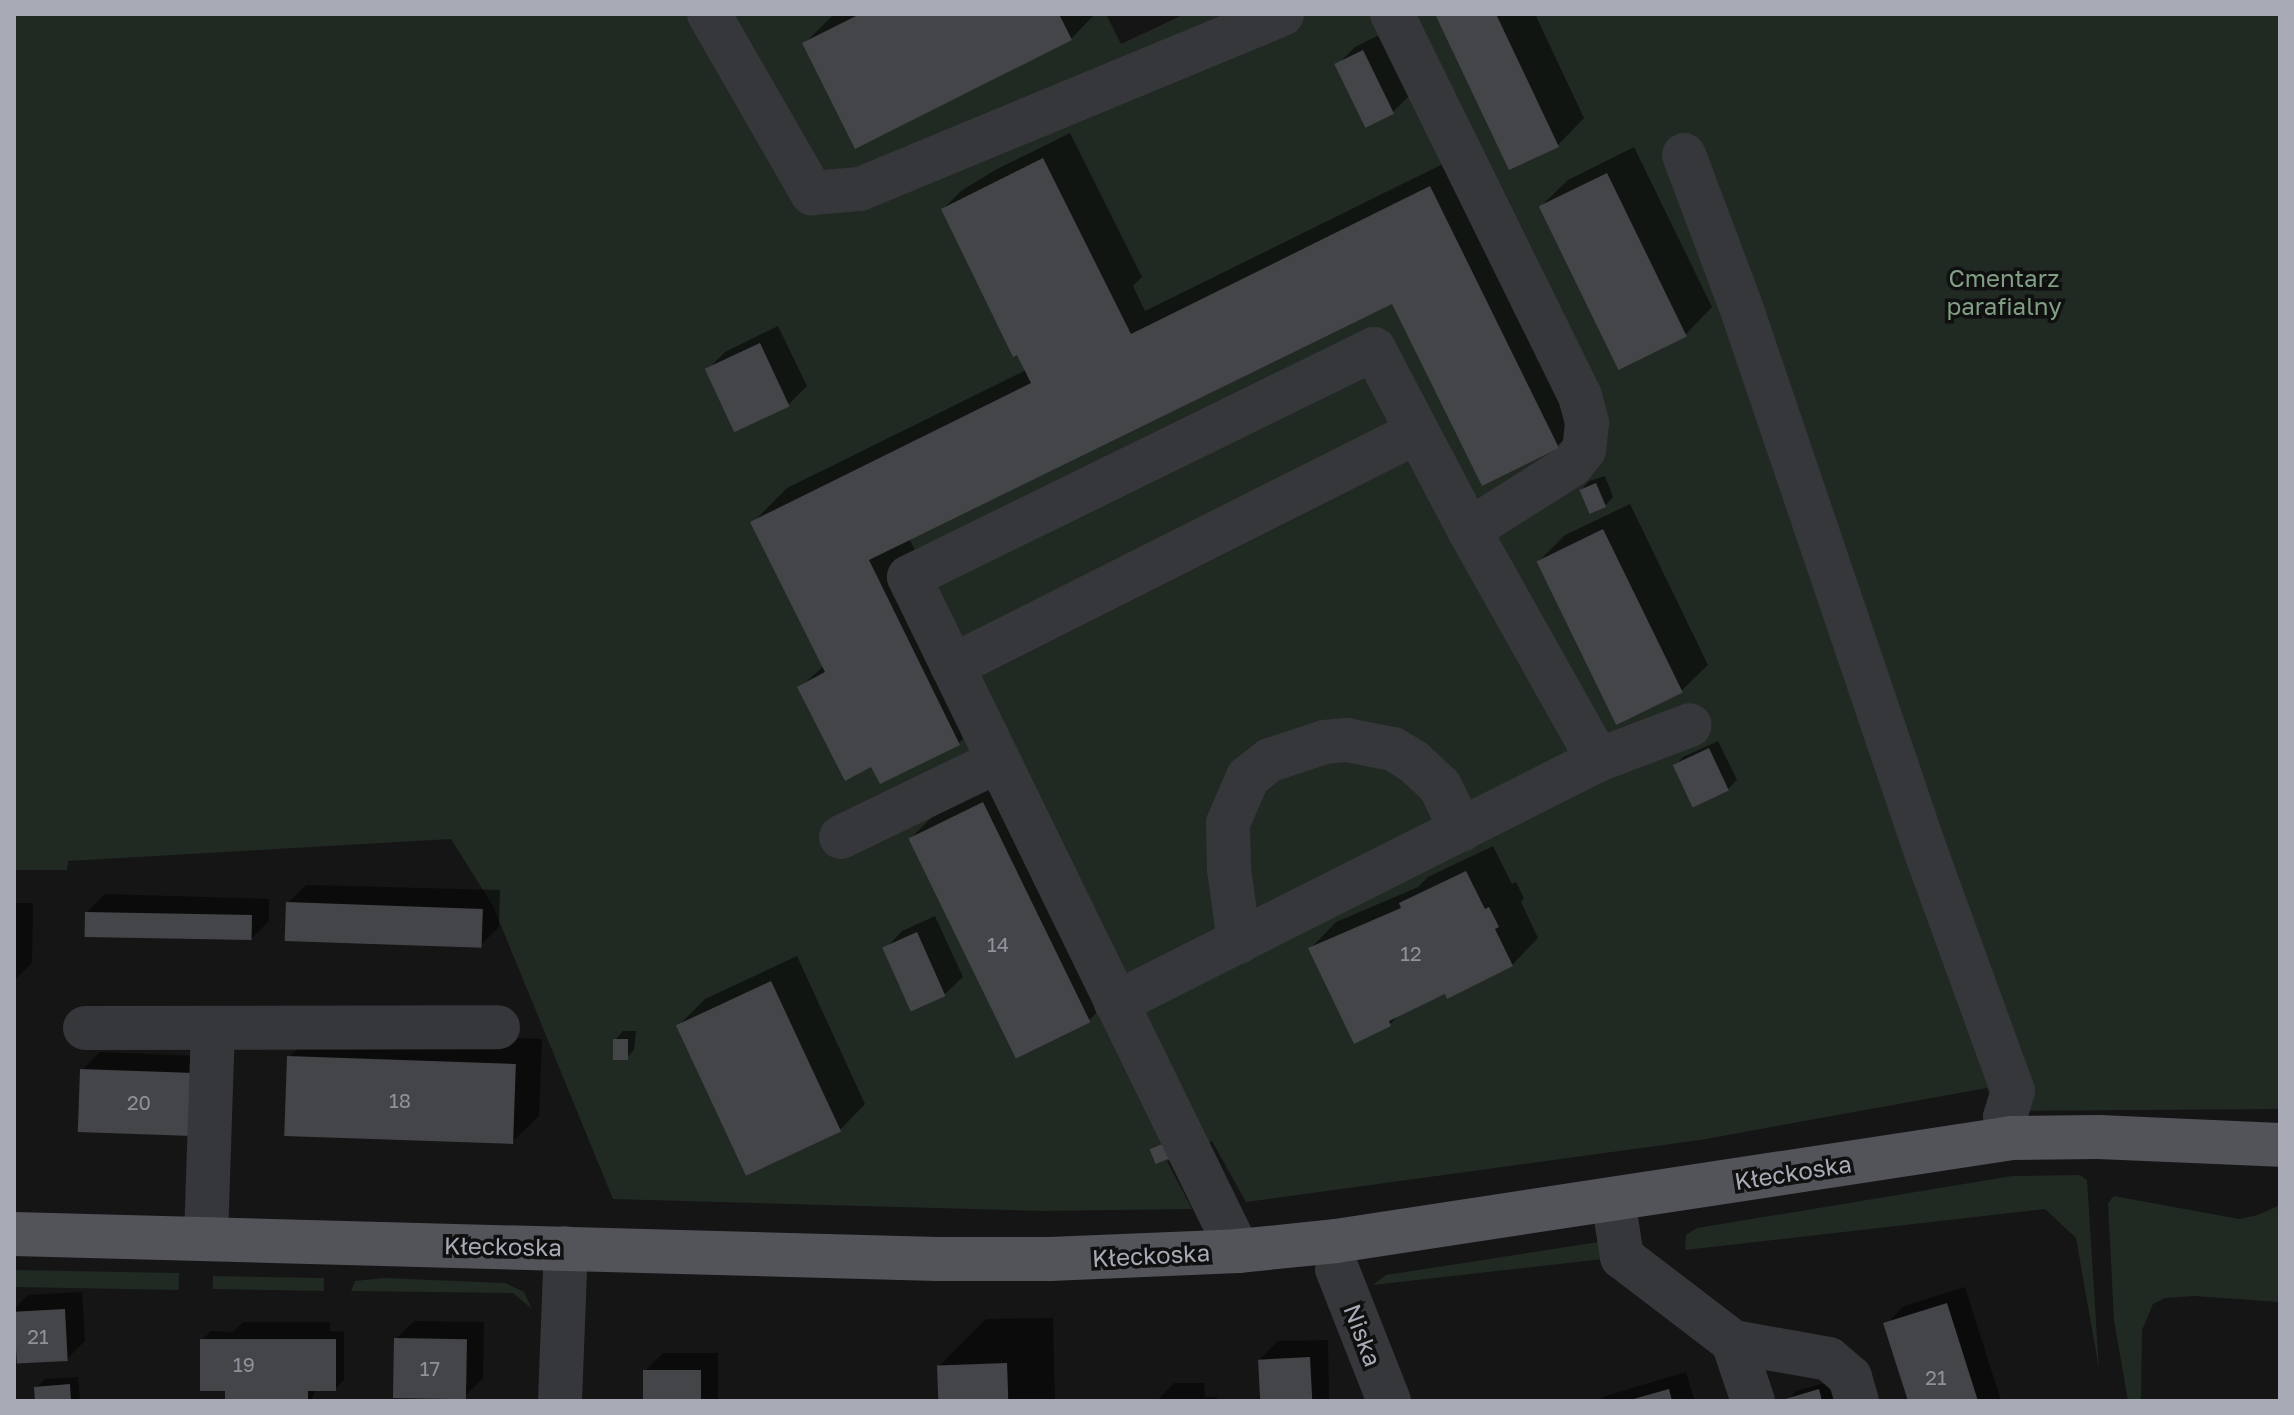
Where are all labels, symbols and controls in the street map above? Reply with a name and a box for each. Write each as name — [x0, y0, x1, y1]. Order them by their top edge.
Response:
park label: Cmentarz parafialny — [1946, 264, 2062, 320]
house number: 14 — [987, 932, 1009, 956]
house number: 12 — [1400, 941, 1422, 965]
house number: 18 — [389, 1088, 411, 1112]
house number: 20 — [127, 1090, 151, 1114]
street label: Kłeckoska — [1732, 1149, 1854, 1195]
street label: Kłeckoska — [444, 1231, 562, 1261]
street label: Kłeckoska — [1091, 1238, 1211, 1272]
street label: Niska — [1338, 1300, 1388, 1370]
house number: 21 — [27, 1324, 49, 1348]
house number: 19 — [233, 1352, 255, 1376]
house number: 17 — [420, 1356, 440, 1380]
house number: 21 — [1925, 1365, 1947, 1389]

